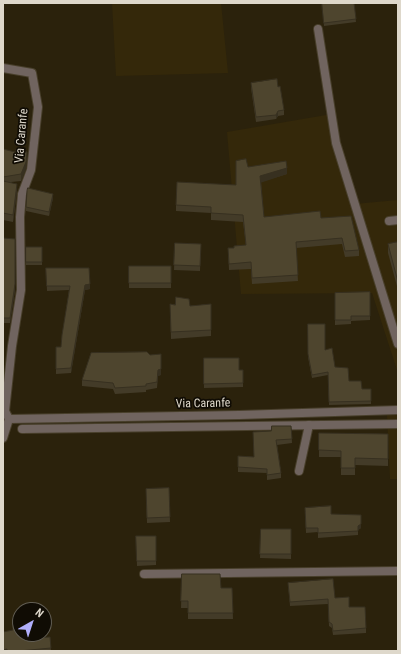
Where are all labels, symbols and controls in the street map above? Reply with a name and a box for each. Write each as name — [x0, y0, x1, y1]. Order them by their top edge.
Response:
street label: Via Caranfe — [12, 108, 32, 164]
street label: Via Caranfe — [175, 396, 231, 412]
north arrow — [12, 602, 52, 642]
text: N — [33, 606, 46, 620]

